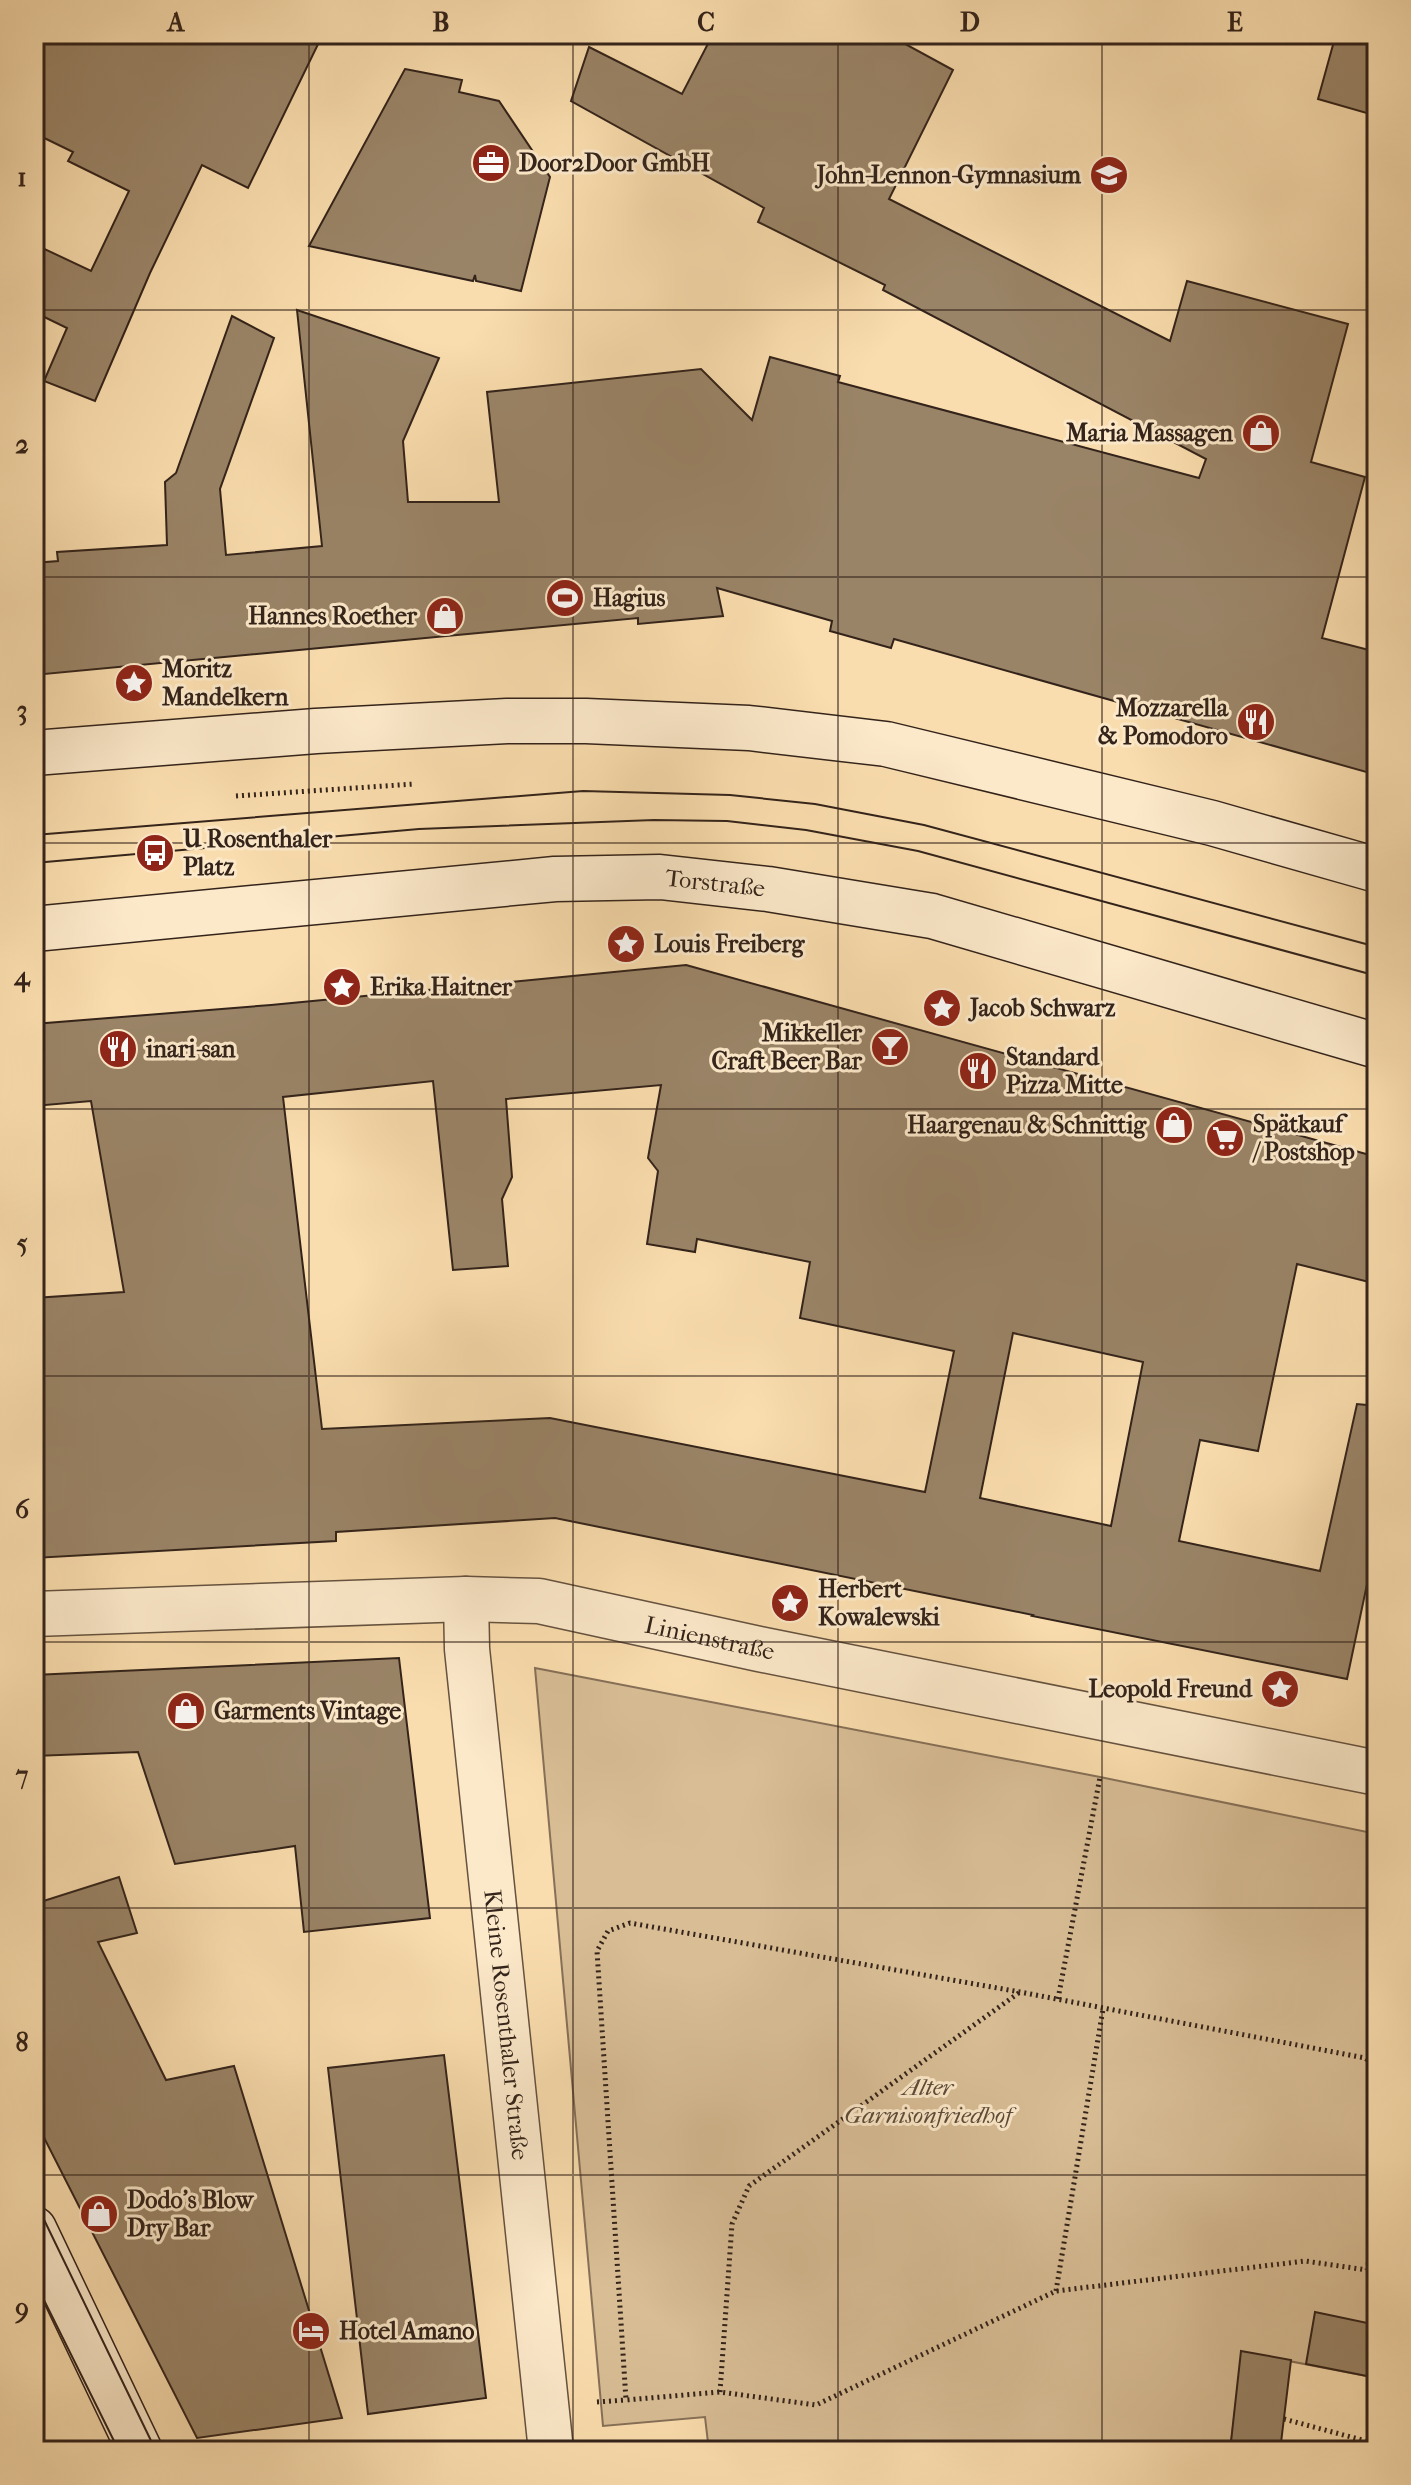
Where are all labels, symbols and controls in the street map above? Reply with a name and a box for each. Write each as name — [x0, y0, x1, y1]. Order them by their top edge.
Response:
text: A — [166, 7, 186, 38]
text: B — [433, 7, 450, 38]
text: C — [697, 7, 715, 38]
text: D — [960, 7, 980, 38]
text: E — [1227, 7, 1243, 38]
office icon: Door2Door GmbH — [470, 142, 512, 184]
place label: Door2Door GmbH — [519, 149, 710, 177]
school or university icon: John-Lennon-Gymnasium — [1088, 154, 1130, 196]
place label: John-Lennon-Gymnasium — [815, 161, 1082, 189]
text: 1 — [17, 162, 27, 193]
shop icon: Maria Massagen — [1240, 412, 1282, 454]
place label: Maria Massagen — [1066, 419, 1234, 447]
text: 2 — [15, 429, 29, 460]
sports icon: Hagius — [544, 577, 586, 619]
place label: Hagius — [593, 584, 666, 612]
shop icon: Hannes Roether — [424, 595, 466, 637]
place label: Hannes Roether — [248, 602, 418, 630]
place label: Moritz Mandelkern — [162, 655, 289, 711]
place icon: Moritz Mandelkern — [113, 662, 155, 704]
place label: Mozzarella & Pomodoro — [1098, 694, 1229, 750]
text: 3 — [17, 695, 27, 726]
restaurant icon: Mozzarella & Pomodoro — [1235, 701, 1277, 743]
place label: U Rosenthaler Platz — [182, 825, 333, 881]
bus stop icon: U Rosenthaler Platz — [134, 832, 176, 874]
street label: Torstraße — [664, 864, 767, 903]
place icon: Louis Freiberg — [605, 923, 647, 965]
place label: Louis Freiberg — [654, 930, 806, 958]
text: 4 — [13, 961, 31, 993]
place icon: Erika Haitner — [321, 966, 363, 1008]
place label: Erika Haitner — [370, 973, 513, 1001]
place icon: Jacob Schwarz — [921, 987, 963, 1029]
place label: Jacob Schwarz — [968, 994, 1116, 1022]
place label: Mikkeller Craft Beer Bar — [711, 1019, 863, 1075]
bar icon: Mikkeller Craft Beer Bar — [869, 1026, 911, 1068]
restaurant icon: inari-san — [97, 1028, 139, 1070]
place label: inari-san — [145, 1035, 237, 1063]
place label: Standard Pizza Mitte — [1006, 1043, 1123, 1099]
restaurant icon: Standard Pizza Mitte — [957, 1050, 999, 1092]
shop icon: Haargenau & Schnittig — [1153, 1104, 1195, 1146]
place label: Spätkauf / Postshop — [1252, 1110, 1355, 1166]
place label: Haargenau & Schnittig — [907, 1111, 1147, 1139]
supermarket icon: Spätkauf / Postshop — [1204, 1117, 1246, 1159]
text: 5 — [16, 1228, 28, 1259]
text: 6 — [15, 1494, 30, 1525]
place label: Herbert Kowalewski — [818, 1575, 941, 1631]
place icon: Herbert Kowalewski — [769, 1582, 811, 1624]
street label: Linienstraße — [642, 1610, 777, 1666]
place icon: Leopold Freund — [1259, 1668, 1301, 1710]
place label: Leopold Freund — [1088, 1675, 1253, 1703]
shop icon: Garments Vintage — [165, 1690, 207, 1732]
place label: Garments Vintage — [214, 1697, 401, 1725]
text: 7 — [15, 1760, 29, 1791]
street label: Kleine Rosenthaler Straße — [478, 1888, 534, 2162]
text: 8 — [15, 2027, 29, 2058]
park label: Alter Garnisonfriedhof — [844, 2073, 1017, 2129]
place label: Dodo's Blow Dry Bar — [127, 2186, 254, 2242]
shop icon: Dodo's Blow Dry Bar — [78, 2193, 120, 2235]
text: 9 — [14, 2293, 29, 2324]
hotel icon: Hotel Amano — [290, 2310, 332, 2352]
place label: Hotel Amano — [339, 2317, 474, 2345]

